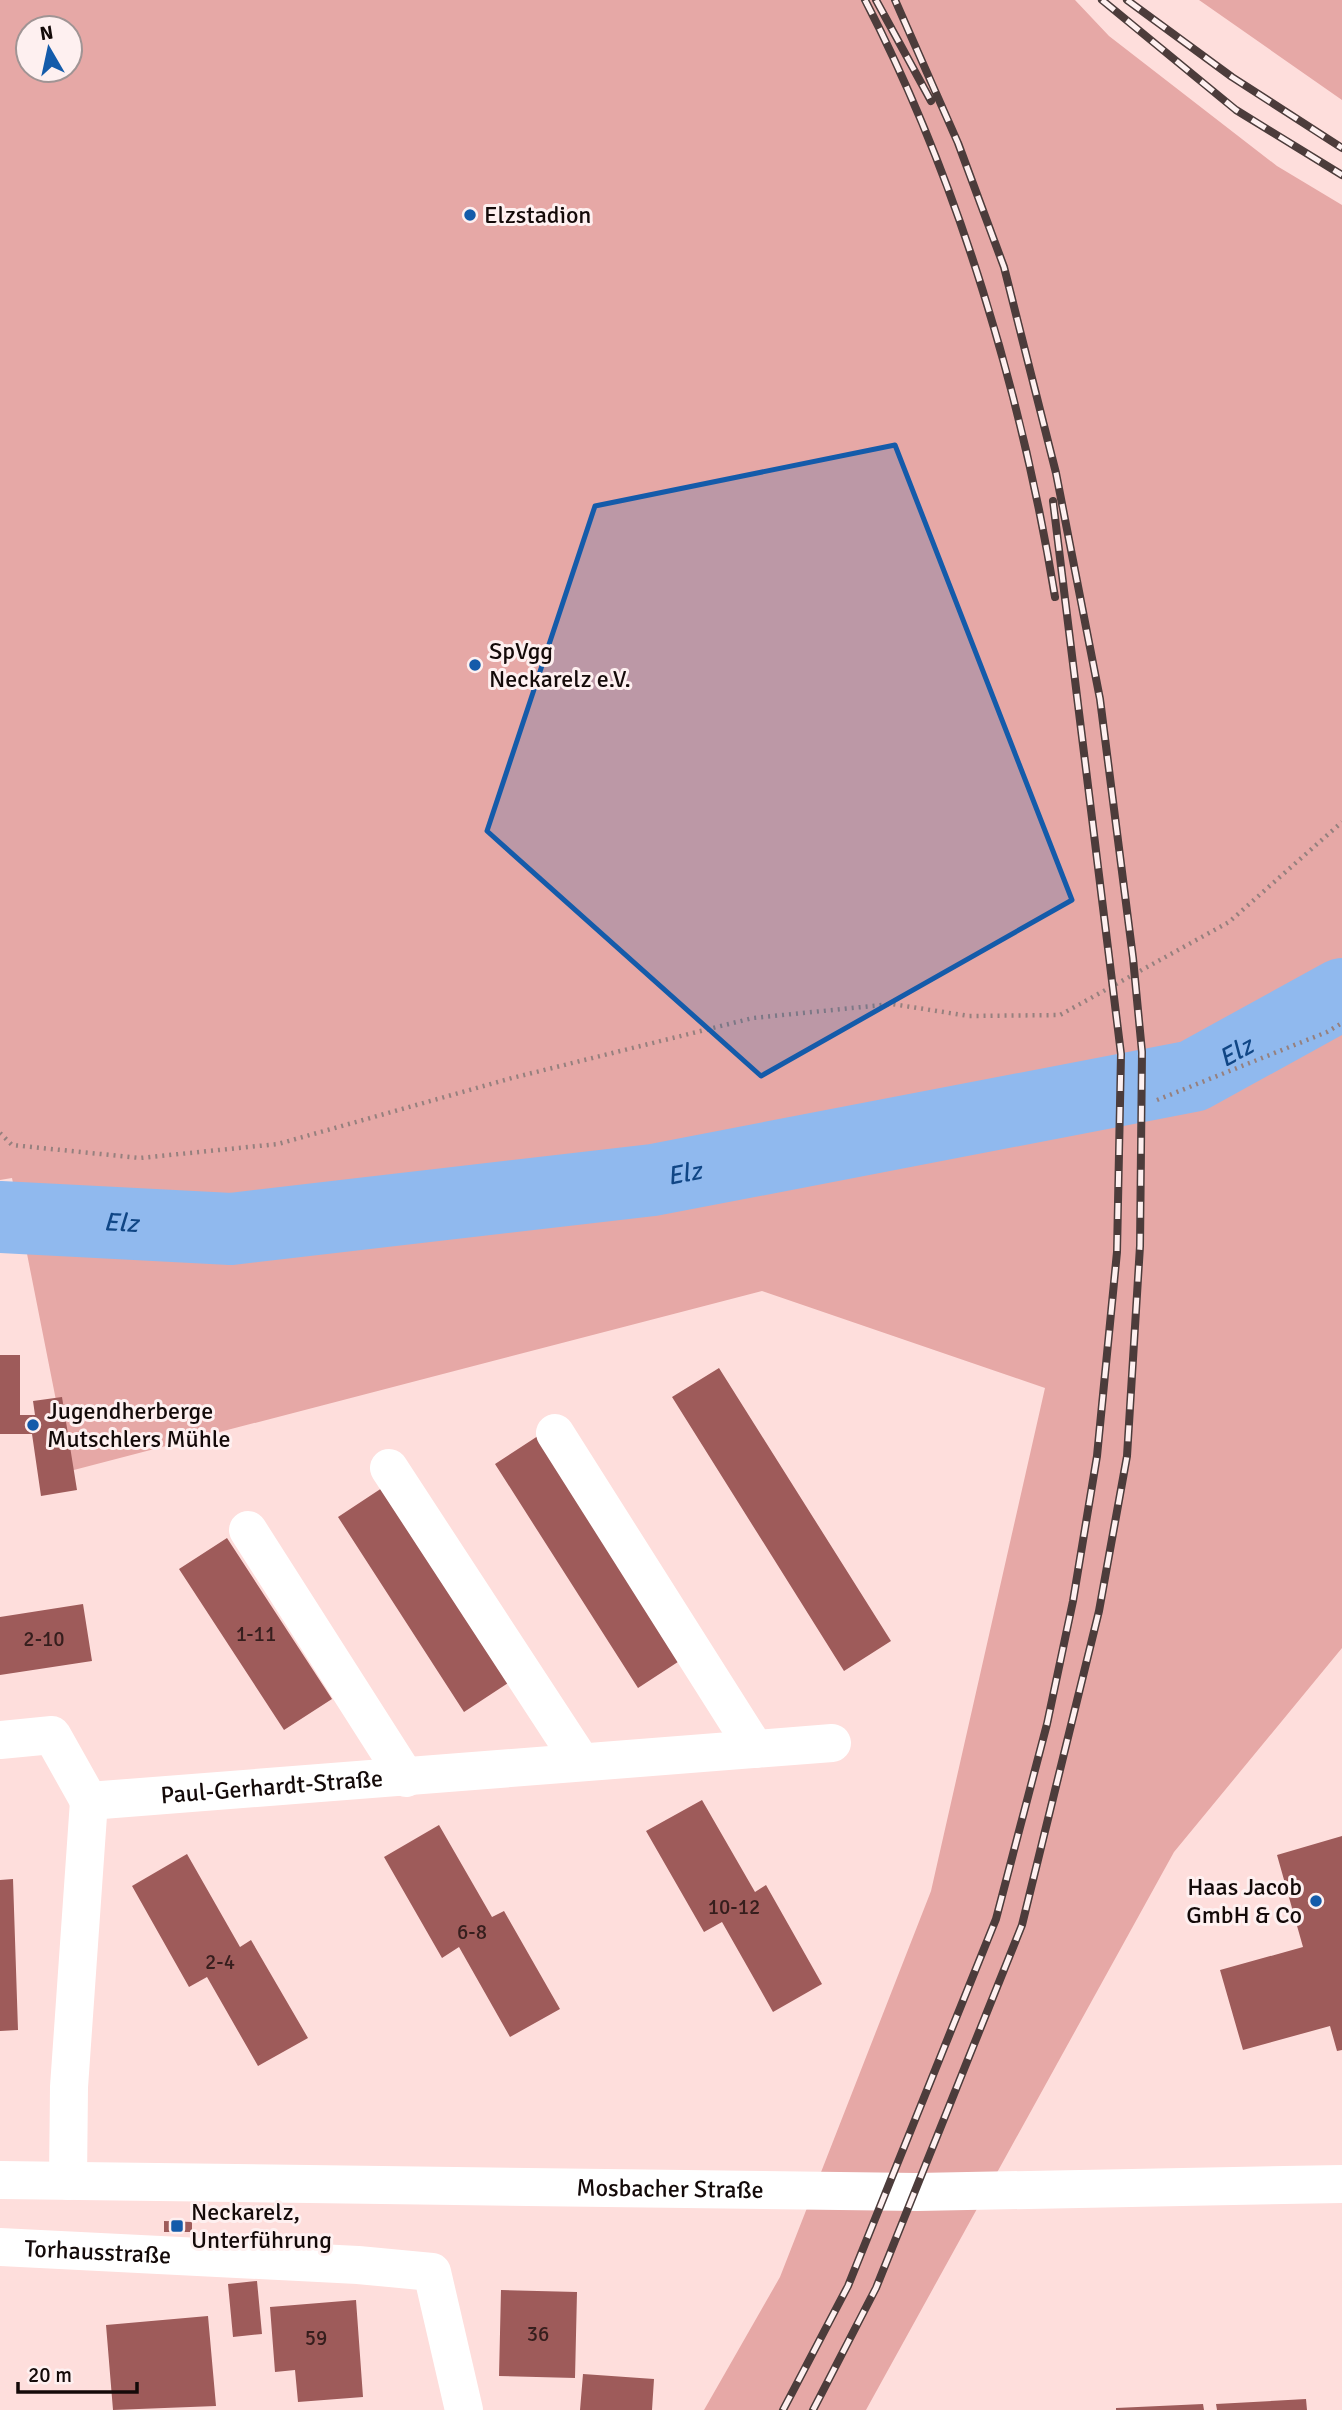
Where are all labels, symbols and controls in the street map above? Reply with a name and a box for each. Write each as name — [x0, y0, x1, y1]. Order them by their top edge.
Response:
north arrow — [14, 14, 84, 84]
text: N — [38, 20, 55, 46]
place label: Elzstadion — [484, 200, 591, 230]
marker: Elzstadion — [462, 207, 478, 223]
place label: SpVgg Neckarelz e.V. — [489, 636, 631, 694]
marker: SpVgg Neckarelz e.V. — [467, 657, 483, 673]
water label: Elz — [1213, 1029, 1261, 1075]
water label: Elz — [664, 1155, 707, 1193]
water label: Elz — [103, 1206, 141, 1240]
place label: Jugendherberge Mutschlers Mühle — [47, 1396, 231, 1454]
marker: Jugendherberge Mutschlers Mühle — [25, 1417, 41, 1433]
house number: 1-11 — [236, 1621, 276, 1647]
house number: 2-10 — [23, 1626, 65, 1652]
street label: Paul-Gerhardt-Straße — [159, 1763, 384, 1810]
place label: Haas Jacob GmbH & Co — [1186, 1872, 1302, 1930]
marker: Haas Jacob GmbH & Co — [1308, 1893, 1324, 1909]
house number: 10-12 — [708, 1894, 760, 1920]
house number: 6-8 — [457, 1919, 487, 1945]
house number: 2-4 — [205, 1949, 235, 1975]
street label: Mosbacher Straße — [576, 2173, 764, 2205]
place label: Neckarelz, Unterführung — [191, 2197, 332, 2255]
marker: Neckarelz, Unterführung — [169, 2218, 185, 2234]
street label: Torhausstraße — [24, 2233, 172, 2271]
house number: 36 — [527, 2321, 549, 2347]
house number: 59 — [305, 2325, 327, 2351]
scale bar — [18, 2350, 136, 2394]
text: 20 m — [28, 2362, 72, 2388]

